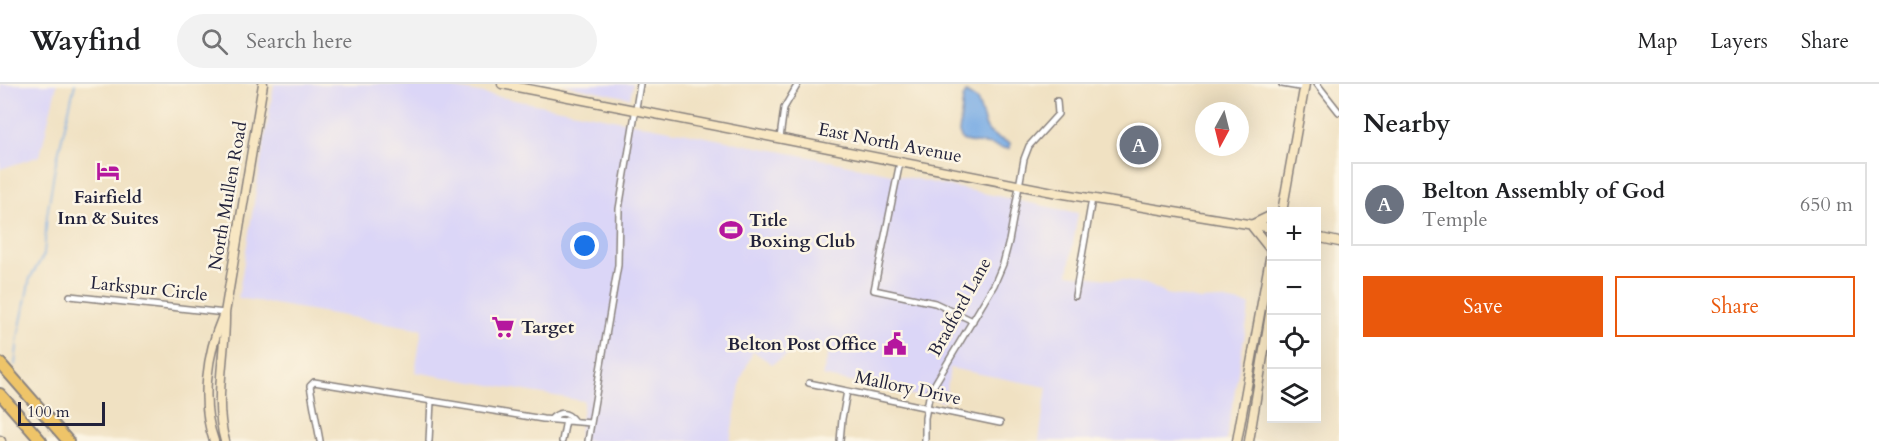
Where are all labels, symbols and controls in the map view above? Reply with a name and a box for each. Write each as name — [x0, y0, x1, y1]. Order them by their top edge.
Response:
search box — [177, 14, 597, 68]
text: Wayfind — [30, 22, 141, 60]
icon: search — [198, 25, 231, 58]
text: Search here — [246, 26, 353, 56]
text: Map — [1638, 27, 1678, 56]
text: Layers — [1711, 27, 1768, 56]
text: Share — [1801, 27, 1849, 56]
north arrow — [1195, 102, 1249, 156]
text: Nearby — [1363, 106, 1451, 141]
street label: East North Avenue — [816, 117, 964, 169]
street label: North Mullen Road — [203, 119, 253, 272]
pin: A — [1120, 122, 1158, 168]
hotel icon: Fairfield Inn & Suites — [95, 158, 121, 184]
text: Belton Assembly of God — [1422, 176, 1665, 206]
place label: Fairfield Inn & Suites — [57, 185, 159, 231]
text: A — [1377, 191, 1392, 218]
text: 650 m — [1800, 191, 1853, 218]
text: Temple — [1422, 206, 1487, 233]
map controls — [1267, 207, 1321, 423]
button: + — [1267, 207, 1321, 261]
place label: Title Boxing Club — [749, 208, 855, 254]
sports icon: Title Boxing Club — [718, 217, 744, 243]
your location — [570, 231, 599, 260]
street label: Bradford Lane — [923, 253, 997, 361]
button: − — [1267, 261, 1321, 315]
street label: Larkspur Circle — [89, 270, 209, 308]
button: Save — [1363, 276, 1603, 337]
button: Share — [1615, 276, 1855, 337]
supermarket icon: Target — [490, 314, 516, 340]
place label: Target — [521, 315, 575, 340]
button: locate — [1267, 315, 1321, 369]
public building icon: Belton Post Office — [882, 331, 908, 357]
place label: Belton Post Office — [727, 332, 877, 357]
street label: Mallory Drive — [853, 365, 963, 411]
button: layers — [1267, 369, 1321, 423]
scale bar — [18, 399, 105, 426]
text: 100 m — [27, 401, 69, 423]

